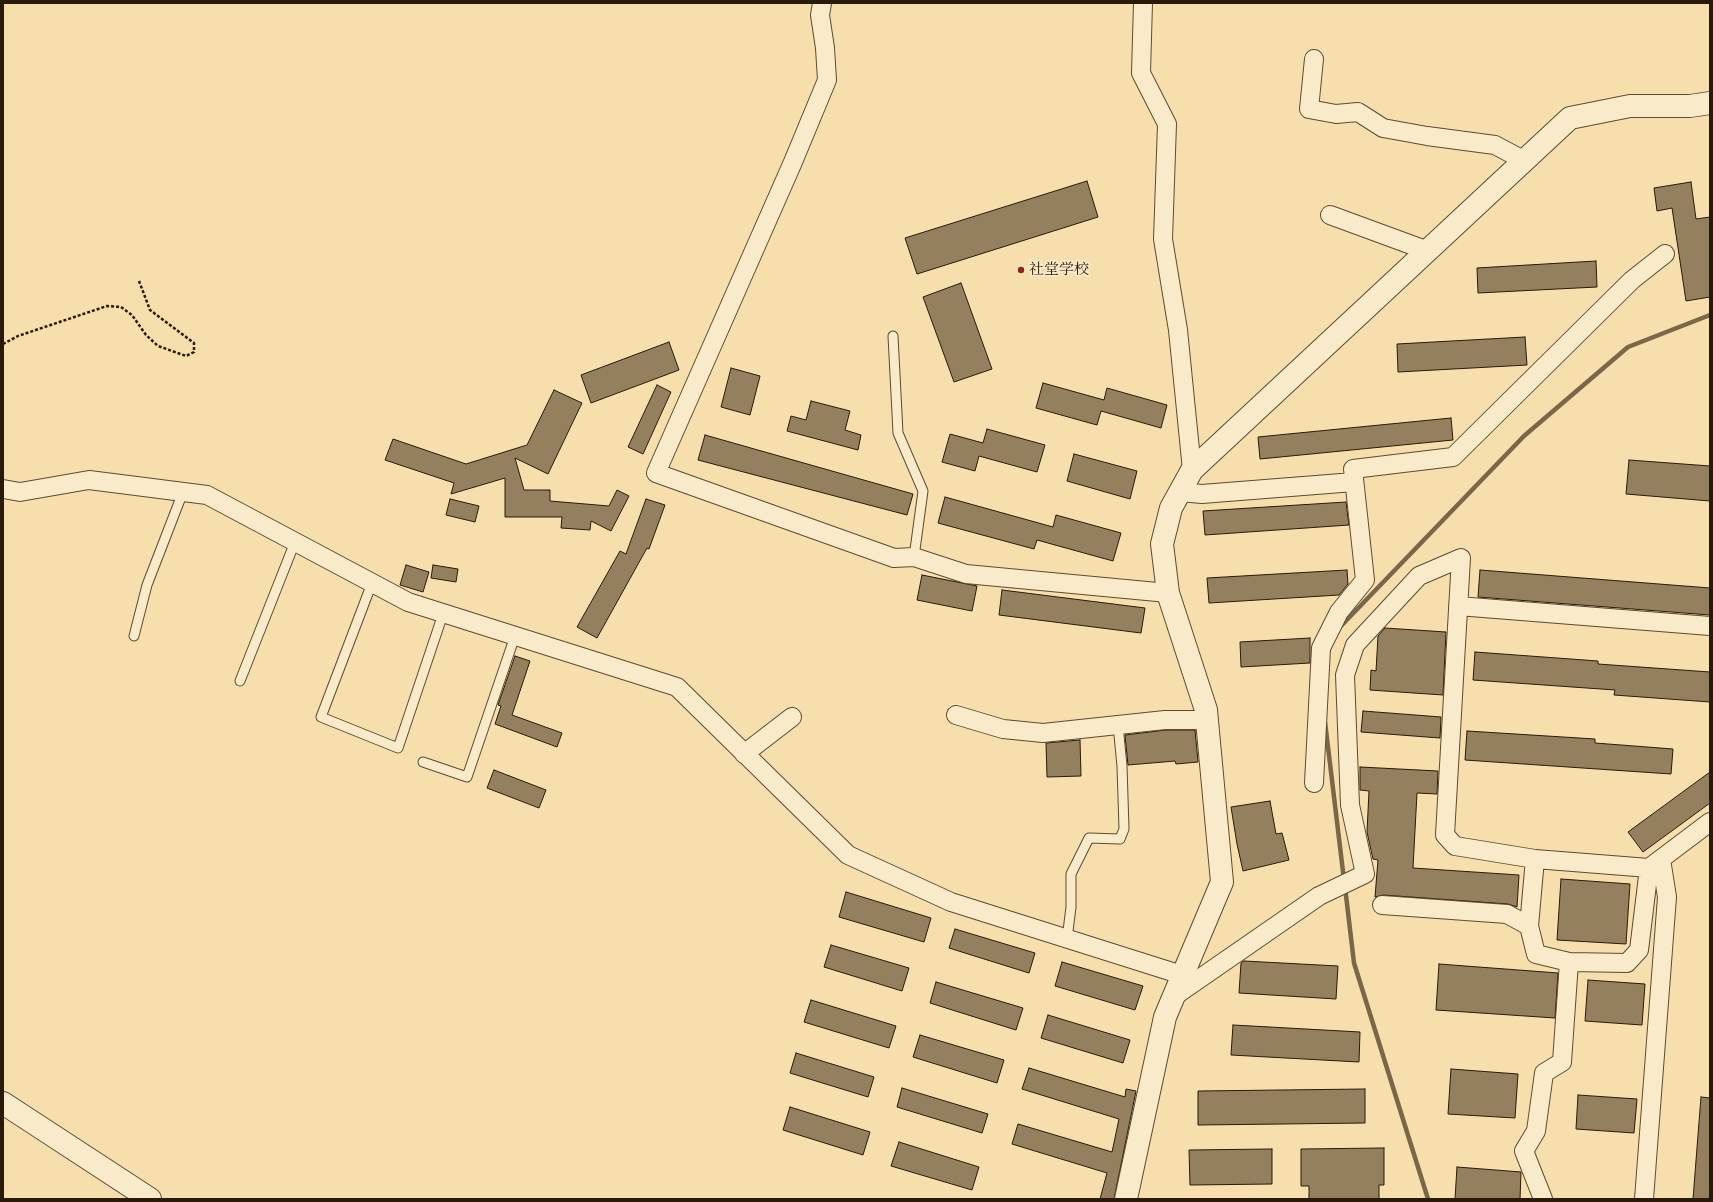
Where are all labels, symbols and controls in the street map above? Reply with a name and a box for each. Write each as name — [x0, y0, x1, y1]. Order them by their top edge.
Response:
place label: 社堂学校 — [1029, 261, 1089, 279]
marker: 社堂学校 — [1016, 265, 1026, 275]

